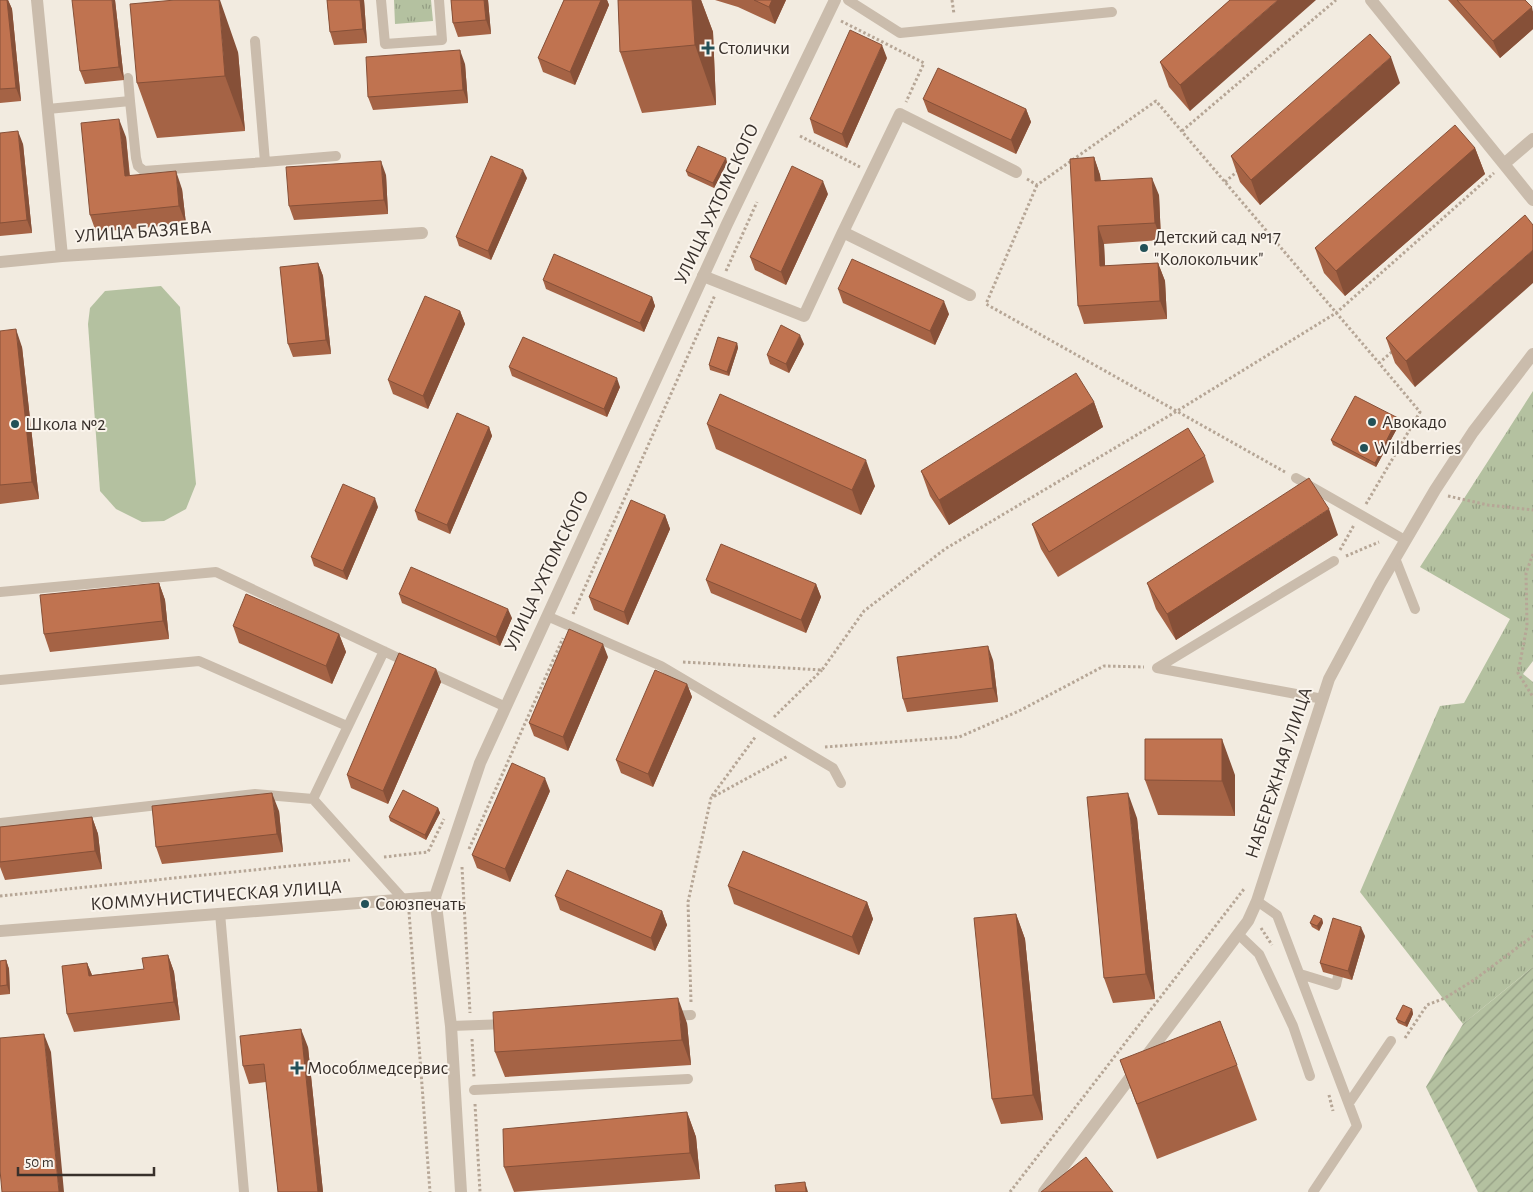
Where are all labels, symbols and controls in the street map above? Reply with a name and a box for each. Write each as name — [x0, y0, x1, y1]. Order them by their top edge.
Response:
place label: Столички — [718, 39, 790, 58]
marker: Столички — [702, 42, 714, 54]
street label: УЛИЦА УХТОМСКОГО — [671, 121, 763, 287]
street label: УЛИЦА БАЗЯЕВА — [74, 218, 212, 246]
place label: Детский сад №17 "Колокольчик" — [1154, 228, 1281, 269]
marker: Детский сад №17 "Колокольчик" — [1138, 242, 1150, 254]
place label: Авокадо — [1382, 413, 1447, 432]
place label: Школа №2 — [25, 415, 106, 434]
marker: Авокадо — [1366, 416, 1378, 428]
marker: Школа №2 — [9, 418, 21, 430]
place label: Wildberries — [1374, 439, 1461, 458]
marker: Wildberries — [1358, 442, 1370, 454]
street label: УЛИЦА УХТОМСКОГО — [501, 488, 593, 654]
street label: НАБЕРЕЖНАЯ УЛИЦА — [1242, 685, 1316, 861]
street label: КОММУНИСТИЧЕСКАЯ УЛИЦА — [90, 878, 342, 914]
place label: Союзпечать — [375, 895, 465, 914]
marker: Союзпечать — [359, 898, 371, 910]
place label: Мособлмедсервис — [307, 1059, 448, 1078]
marker: Мособлмедсервис — [291, 1062, 303, 1074]
scale bar — [18, 1144, 154, 1176]
text: 50 m — [25, 1155, 54, 1170]

